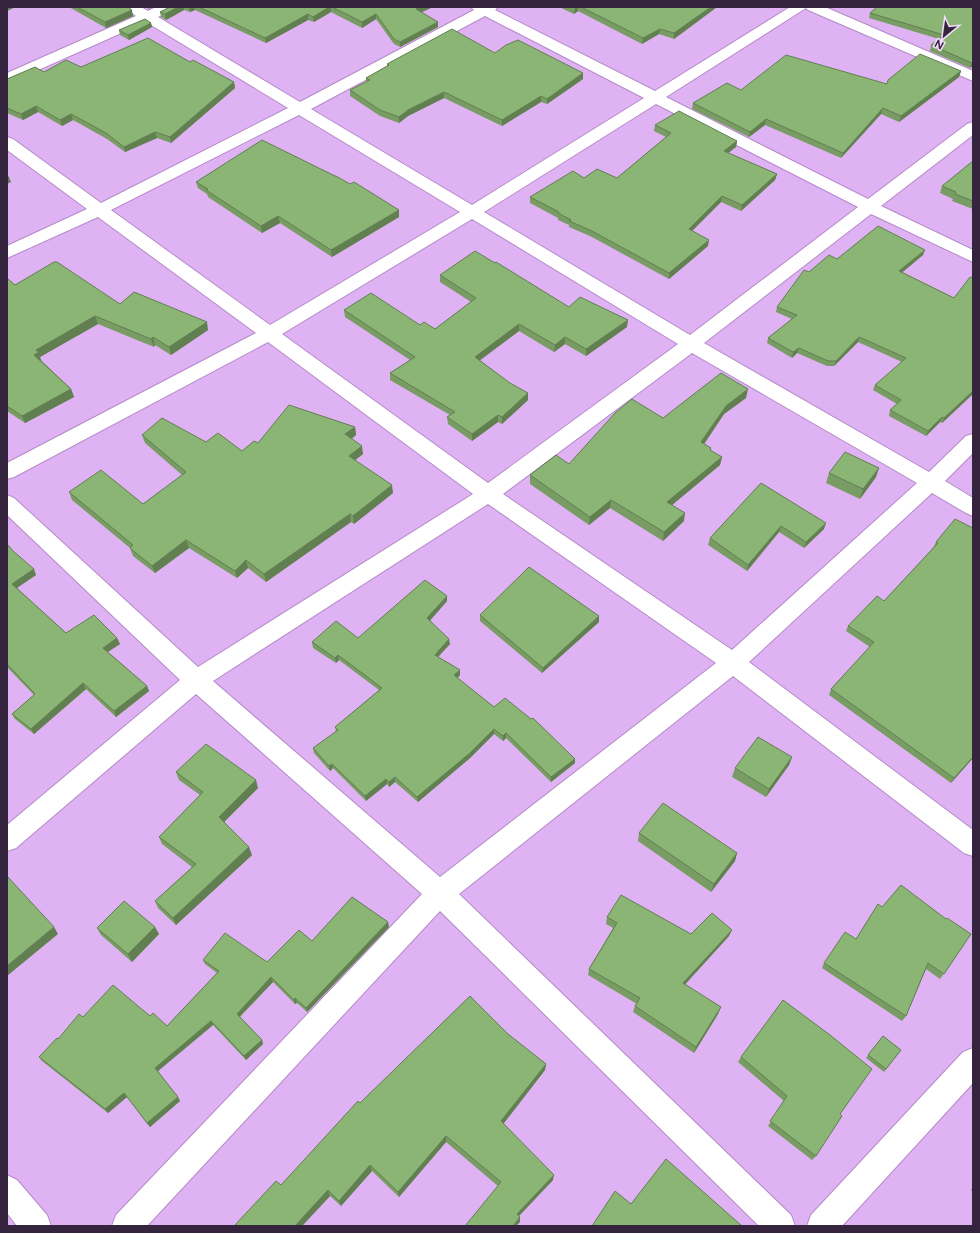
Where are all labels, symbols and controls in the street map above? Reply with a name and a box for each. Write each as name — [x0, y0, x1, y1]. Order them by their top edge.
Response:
north arrow — [924, 16, 964, 56]
text: N — [933, 37, 946, 52]

